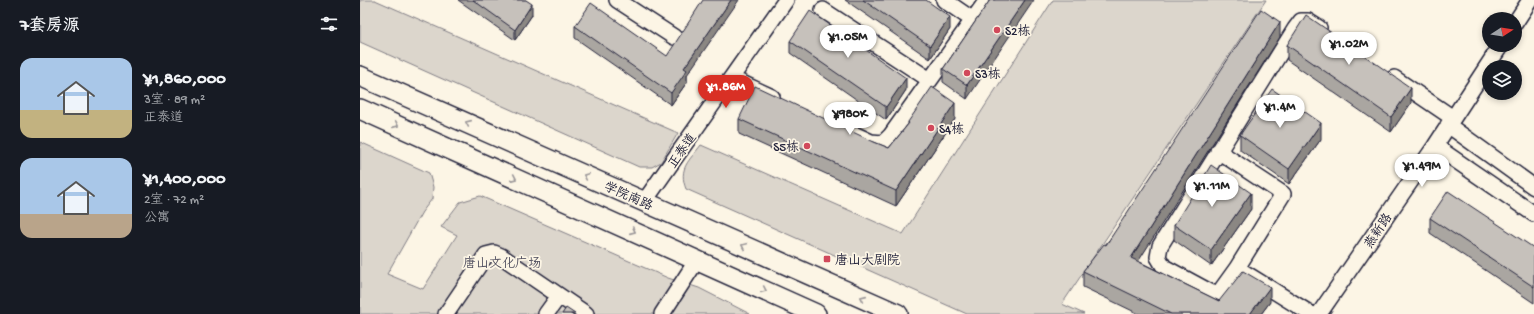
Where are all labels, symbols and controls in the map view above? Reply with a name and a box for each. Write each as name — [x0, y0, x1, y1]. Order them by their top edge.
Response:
north arrow — [1482, 12, 1522, 52]
map controls — [1482, 12, 1522, 100]
icon: filters — [318, 13, 340, 35]
text: 7套房源 — [20, 17, 80, 37]
place label: S2栋 — [1005, 23, 1030, 40]
pin: ¥1.05M — [815, 25, 881, 59]
marker: S2栋 — [992, 25, 1002, 35]
text: ¥1.05M — [829, 30, 867, 45]
pin: ¥1.02M — [1316, 32, 1382, 66]
text: ¥1.02M — [1330, 37, 1368, 52]
button: layers — [1482, 60, 1522, 100]
place label: S3栋 — [975, 66, 1001, 83]
marker: S3栋 — [962, 68, 972, 78]
text: ¥1,860,000 — [144, 70, 226, 90]
icon: home — [52, 74, 100, 122]
pin: ¥1.86M — [693, 75, 759, 109]
text: ¥1.86M — [707, 80, 745, 95]
text: 3室 · 89 m² — [144, 93, 205, 108]
pin: ¥1.4M — [1252, 95, 1308, 129]
text: ¥1.4M — [1265, 100, 1295, 115]
pin: ¥980K — [822, 102, 878, 136]
text: ¥980K — [833, 107, 867, 122]
text: 正泰道 — [144, 111, 183, 126]
one-way arrow — [391, 120, 399, 128]
one-way arrow — [464, 120, 471, 128]
place label: S4栋 — [939, 121, 964, 138]
marker: S4栋 — [926, 123, 936, 133]
street label: 正泰道 — [665, 131, 700, 172]
place label: S5栋 — [773, 139, 799, 156]
marker: S5栋 — [802, 141, 812, 151]
pin: ¥1.49M — [1389, 154, 1455, 188]
text: ¥1.49M — [1403, 159, 1441, 174]
text: ¥1,400,000 — [144, 170, 226, 190]
one-way arrow — [511, 173, 518, 181]
one-way arrow — [583, 173, 591, 181]
icon: home — [52, 174, 100, 222]
pin: ¥1.11M — [1179, 174, 1245, 208]
street label: 学院南路 — [601, 178, 656, 215]
text: ¥1.11M — [1195, 179, 1229, 194]
text: 2室 · 72 m² — [144, 193, 204, 208]
street label: 燕新路 — [1361, 210, 1396, 252]
text: 公寓 — [144, 211, 170, 226]
one-way arrow — [629, 226, 636, 234]
one-way arrow — [740, 243, 748, 251]
place label: 唐山大剧院 — [835, 252, 900, 269]
marker: 唐山大剧院 — [822, 254, 832, 264]
park label: 唐山文化广场 — [463, 256, 541, 272]
one-way arrow — [760, 285, 768, 293]
one-way arrow — [859, 295, 867, 303]

